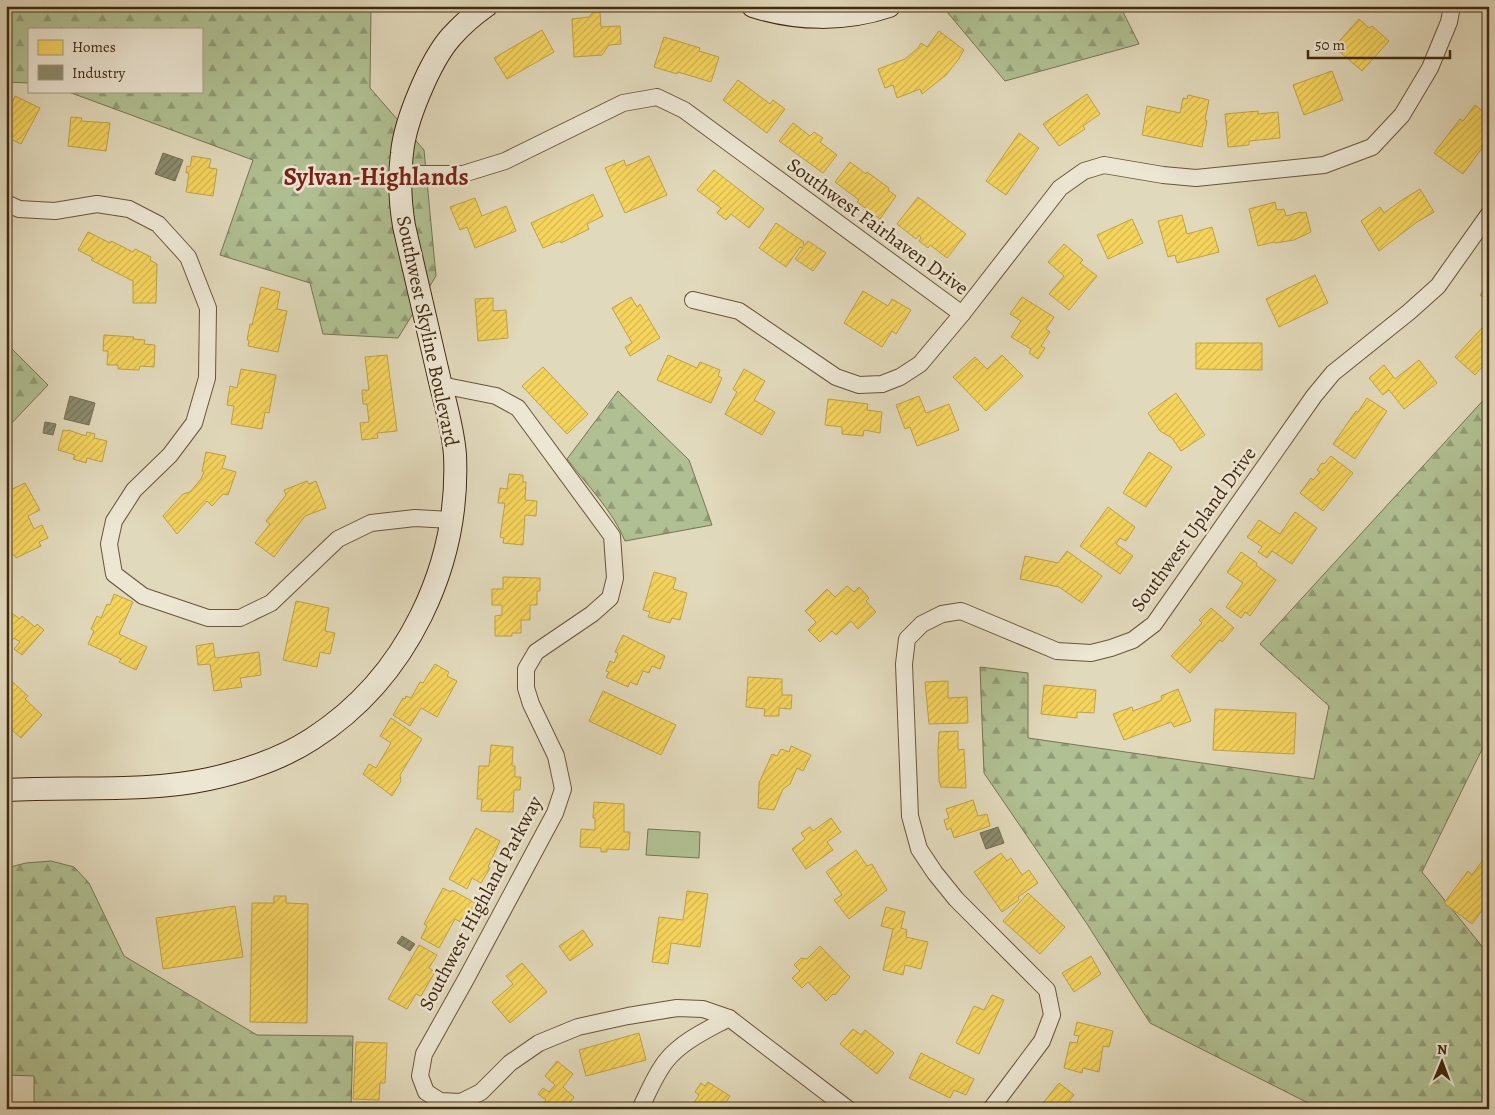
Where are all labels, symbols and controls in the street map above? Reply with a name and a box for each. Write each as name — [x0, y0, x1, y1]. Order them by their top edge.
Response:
legend — [28, 28, 202, 92]
scale bar — [1308, 28, 1450, 60]
text: 50 m — [1315, 35, 1345, 55]
text: Homes — [72, 37, 116, 57]
text: Industry — [72, 63, 126, 83]
street label: Southwest Fairhaven Drive — [782, 151, 974, 301]
district label: Sylvan-Highlands — [283, 160, 469, 194]
street label: Southwest Skyline Boulevard — [390, 213, 465, 449]
street label: Southwest Upland Drive — [1124, 441, 1262, 617]
street label: Southwest Highland Parkway — [412, 790, 549, 1015]
north arrow — [1418, 1038, 1468, 1088]
text: N — [1437, 1040, 1447, 1059]

